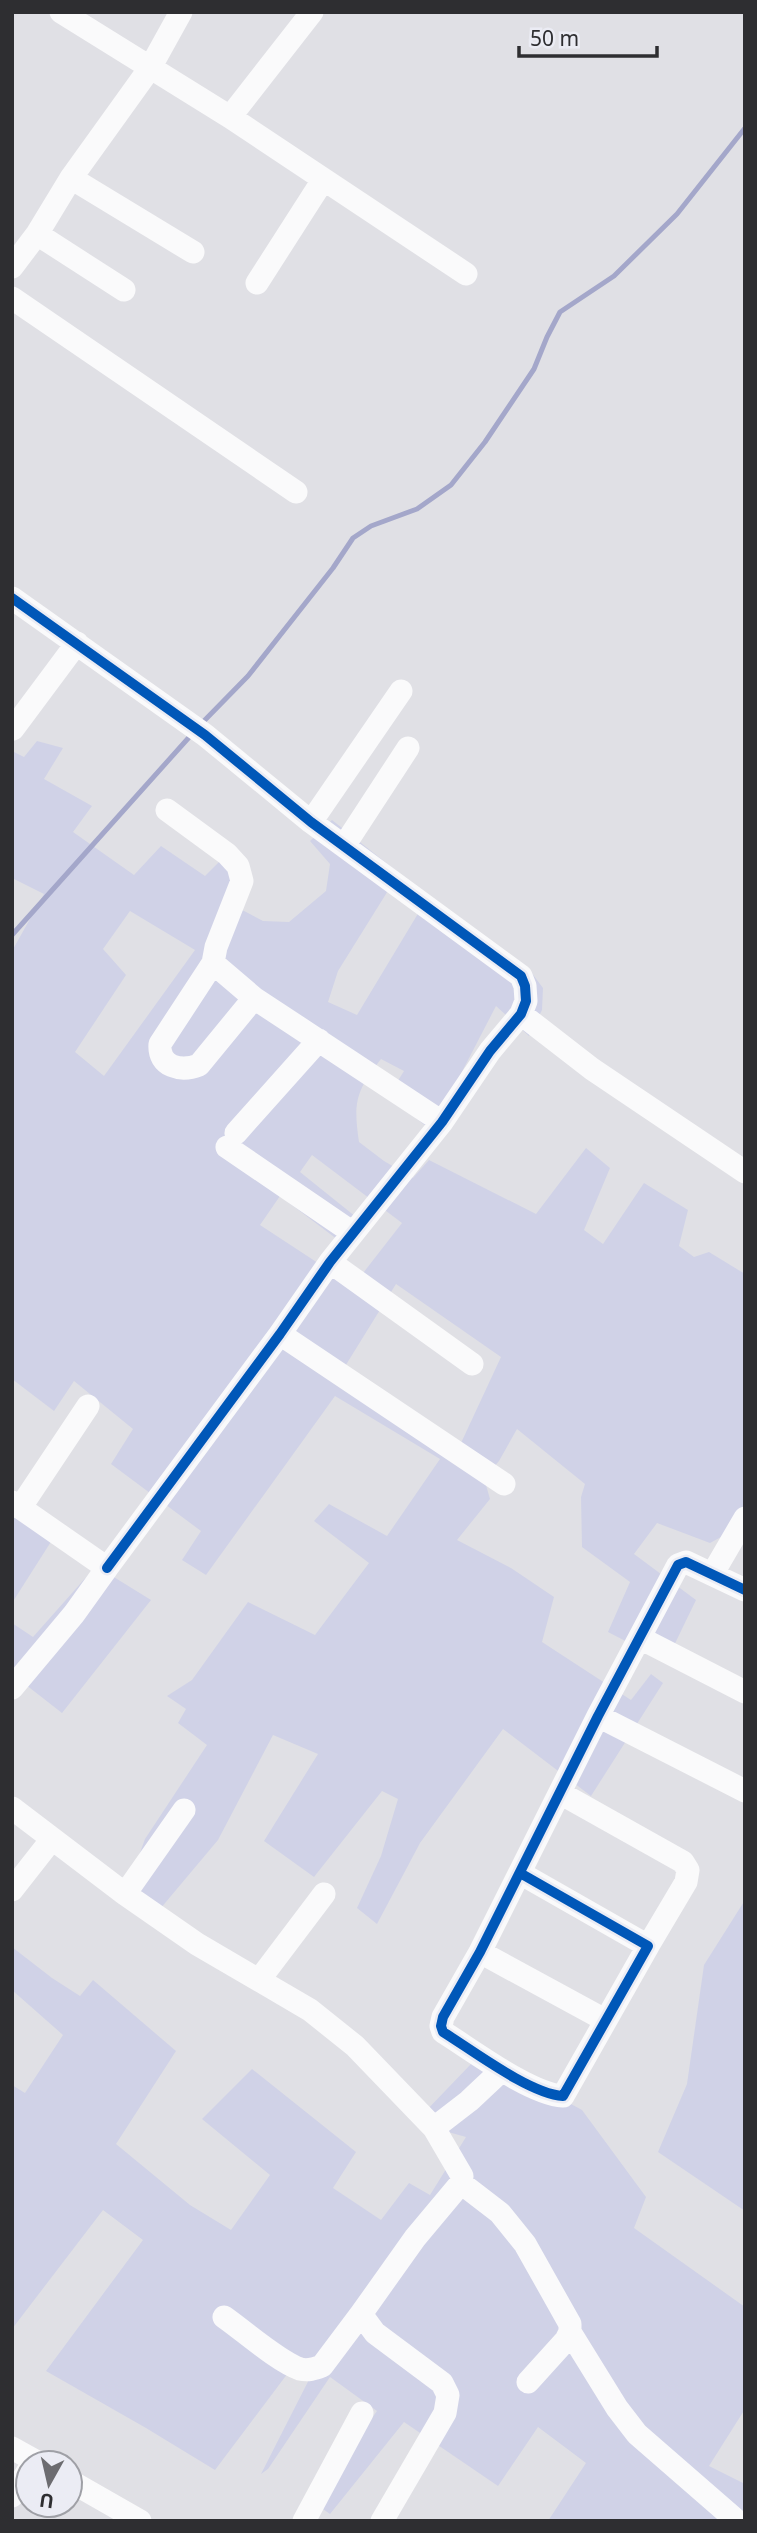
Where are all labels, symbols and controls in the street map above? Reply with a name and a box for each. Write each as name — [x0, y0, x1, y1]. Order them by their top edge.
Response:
scale bar — [519, 14, 657, 58]
text: 50 m — [530, 24, 579, 52]
north arrow — [14, 2449, 84, 2519]
text: U — [38, 2487, 56, 2515]

